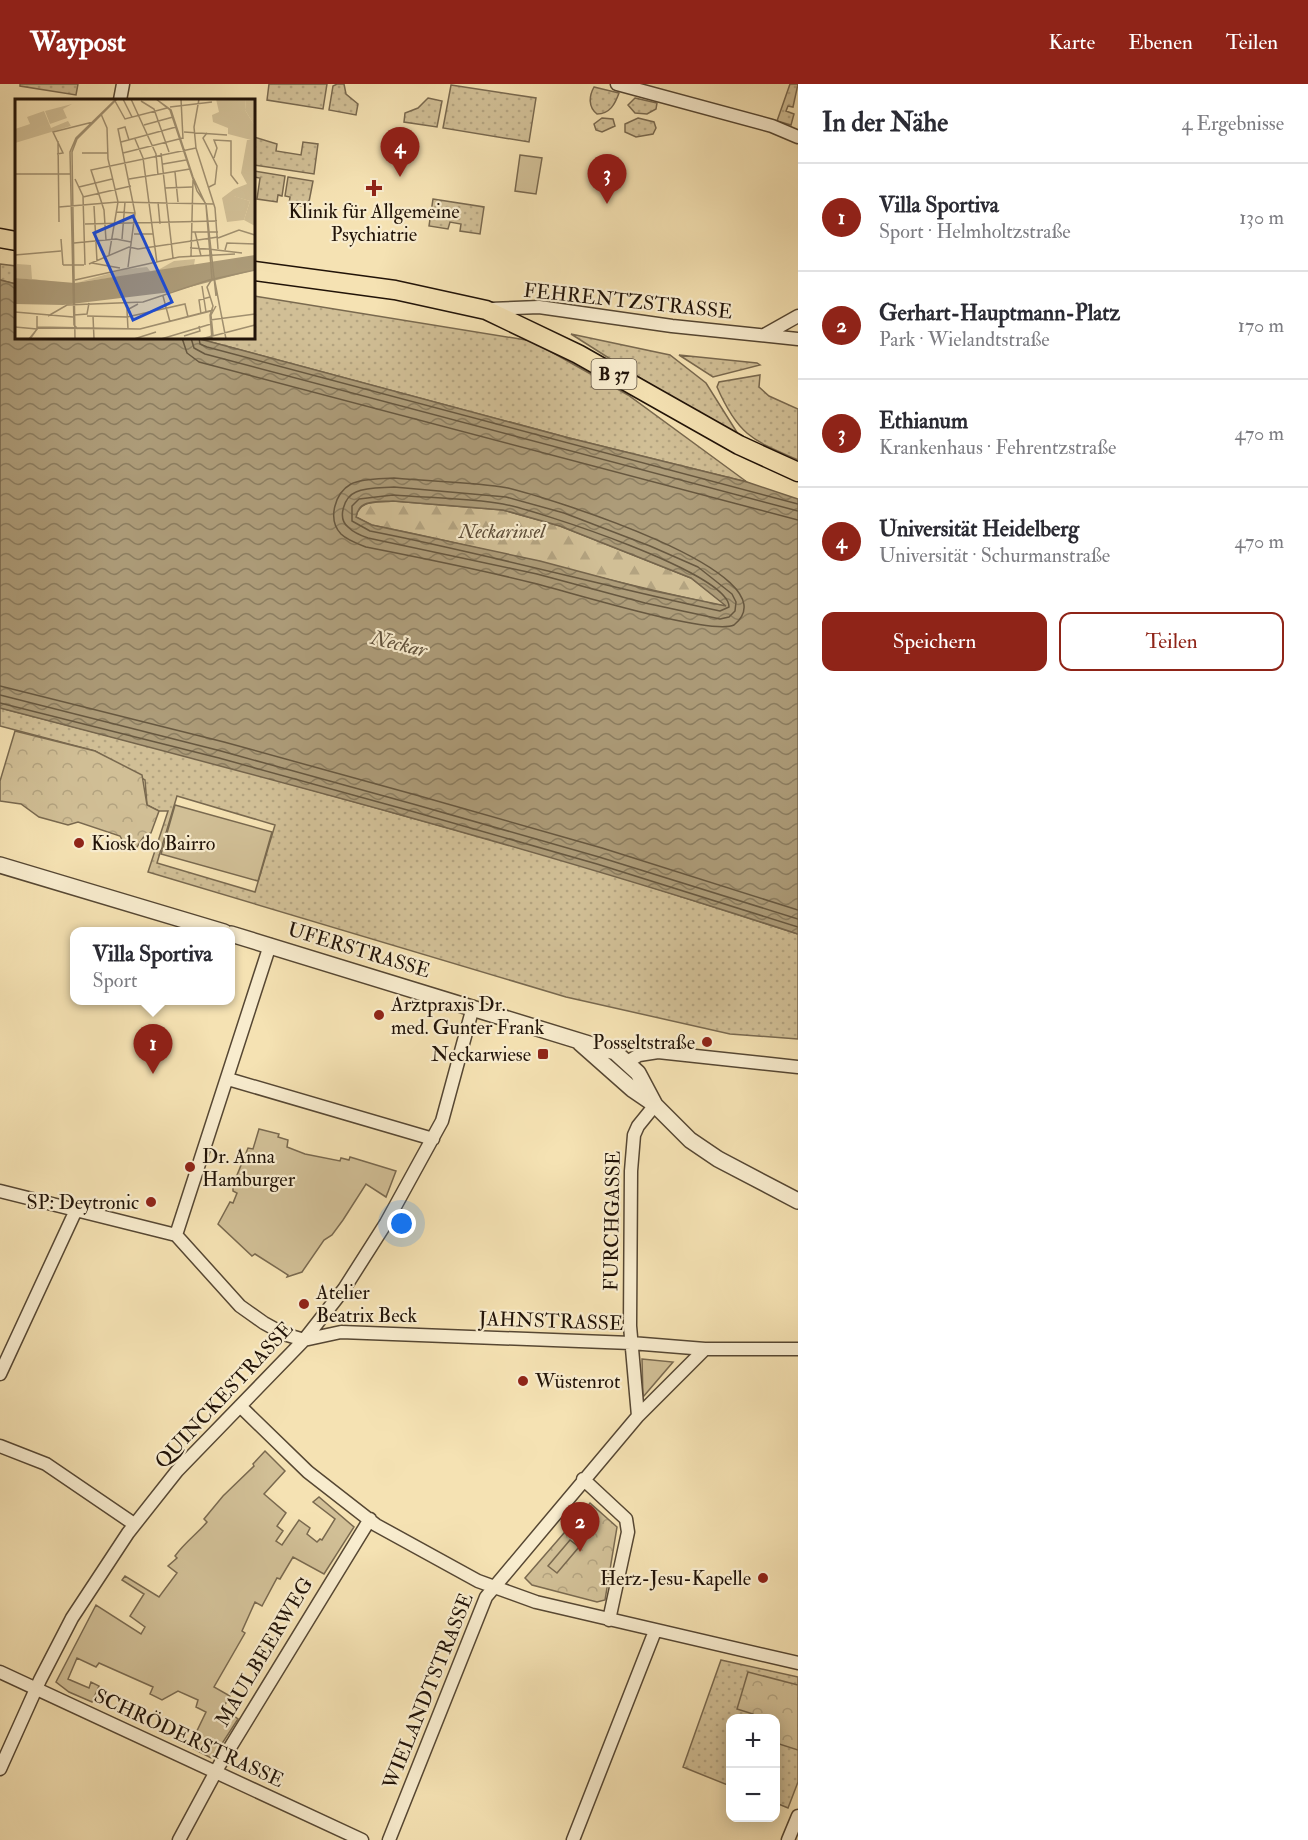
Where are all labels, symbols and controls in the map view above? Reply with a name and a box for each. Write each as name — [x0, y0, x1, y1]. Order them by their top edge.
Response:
text: Waypost — [30, 25, 126, 60]
text: Karte — [1048, 29, 1095, 56]
text: Ebenen — [1128, 29, 1193, 56]
text: Teilen — [1226, 29, 1278, 56]
inset map — [15, 99, 255, 339]
text: In der Nähe — [822, 107, 948, 139]
text: 4 Ergebnisse — [1182, 111, 1284, 136]
pin: 4 — [380, 128, 420, 177]
pin: 3 — [588, 154, 626, 204]
marker: Klinik für Allgemeine Psychiatrie — [365, 179, 383, 197]
text: Villa Sportiva — [879, 191, 999, 219]
place label: Klinik für Allgemeine Psychiatrie — [288, 199, 460, 247]
text: 1 — [838, 205, 845, 230]
text: 130 m — [1239, 205, 1284, 230]
text: Sport · Helmholtzstraße — [879, 219, 1071, 244]
street label: FEHRENTZSTRASSE — [522, 278, 734, 324]
text: Gerhart-Hauptmann-Platz — [879, 299, 1120, 327]
text: 2 — [836, 313, 847, 338]
text: 170 m — [1238, 313, 1284, 338]
text: Park · Wielandtstraße — [879, 327, 1050, 352]
road number: B 37 — [592, 359, 636, 389]
text: Ethianum — [879, 407, 968, 435]
text: 3 — [838, 421, 845, 446]
text: 470 m — [1235, 421, 1284, 446]
text: Krankenhaus · Fehrentzstraße — [879, 435, 1116, 460]
text: Universität Heidelberg — [879, 515, 1079, 543]
park label: Neckarinsel — [458, 519, 547, 544]
text: 4 — [836, 529, 847, 554]
text: 470 m — [1235, 529, 1284, 554]
text: Universität · Schurmanstraße — [879, 543, 1110, 568]
button: Speichern — [822, 612, 1047, 671]
button: Teilen — [1059, 612, 1284, 671]
water label: Neckar — [367, 624, 431, 664]
place label: Kiosk do Bairro — [91, 831, 215, 856]
marker: Kiosk do Bairro — [72, 836, 86, 850]
street label: UFERSTRASSE — [285, 916, 433, 984]
popup — [70, 927, 235, 1005]
text: Villa Sportiva — [93, 940, 212, 968]
text: Sport — [93, 968, 137, 993]
place label: Arztpraxis Dr. med. Gunter Frank — [390, 992, 545, 1040]
marker: Arztpraxis Dr. med. Gunter Frank — [372, 1008, 386, 1022]
pin: 1 — [134, 1024, 172, 1074]
place label: Posseltstraße — [593, 1030, 695, 1055]
marker: Posseltstraße — [700, 1035, 714, 1049]
place label: Neckarwiese — [431, 1042, 531, 1067]
marker: Neckarwiese — [536, 1047, 550, 1061]
place label: Dr. Anna Hamburger — [202, 1144, 296, 1192]
street label: FURCHGASSE — [598, 1151, 626, 1291]
marker: Dr. Anna Hamburger — [183, 1160, 197, 1174]
place label: SP: Deytronic — [27, 1190, 139, 1215]
marker: SP: Deytronic — [144, 1195, 158, 1209]
your location — [387, 1209, 416, 1238]
place label: Atelier Beatrix Beck — [315, 1280, 418, 1328]
marker: Atelier Beatrix Beck — [297, 1297, 311, 1311]
street label: JAHNSTRASSE — [477, 1306, 624, 1336]
street label: QUINCKESTRASSE — [149, 1316, 299, 1474]
place label: Wüstenrot — [534, 1369, 621, 1394]
marker: Wüstenrot — [516, 1374, 530, 1388]
pin: 2 — [560, 1502, 600, 1552]
place label: Herz-Jesu-Kapelle — [600, 1566, 751, 1592]
marker: Herz-Jesu-Kapelle — [756, 1571, 770, 1585]
street label: MAULBEERWEG — [210, 1573, 318, 1731]
street label: WIELANDTSTRASSE — [377, 1589, 479, 1794]
street label: SCHRÖDERSTRASSE — [90, 1683, 288, 1793]
map controls — [726, 1714, 780, 1822]
button: + — [726, 1714, 780, 1768]
button: − — [726, 1768, 780, 1822]

